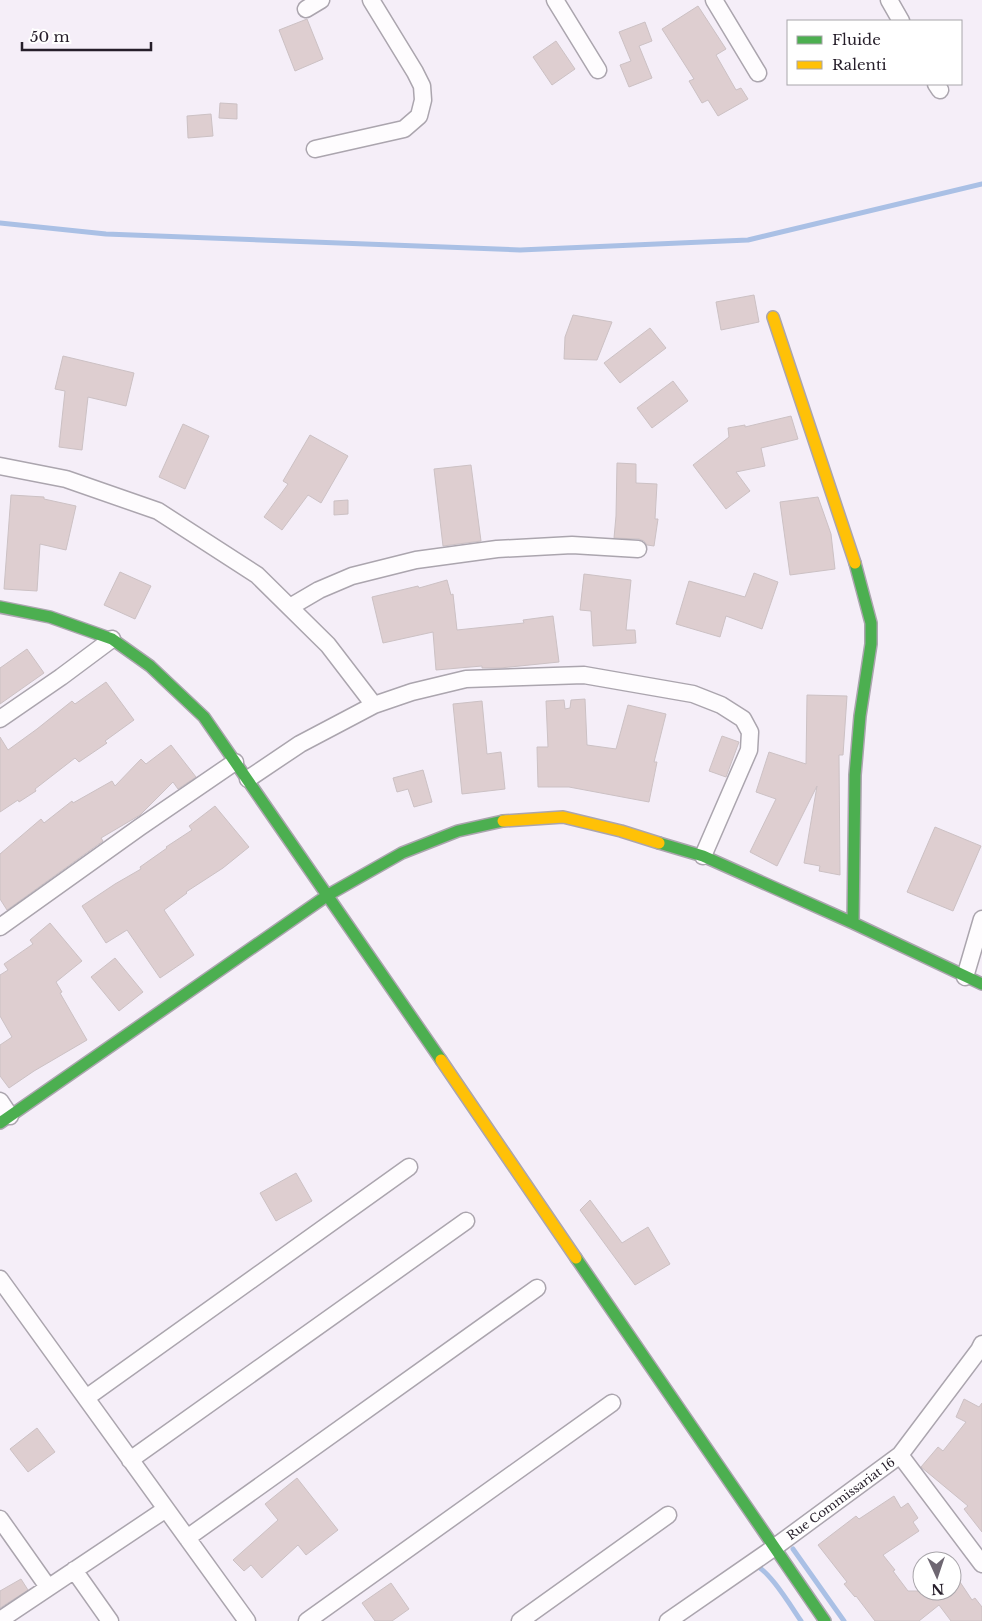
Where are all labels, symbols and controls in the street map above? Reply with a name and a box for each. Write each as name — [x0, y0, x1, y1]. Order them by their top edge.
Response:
scale bar — [22, 20, 151, 52]
legend — [787, 20, 962, 85]
text: 50 m — [30, 27, 70, 46]
text: Fluide — [832, 30, 881, 49]
text: Ralenti — [832, 55, 887, 74]
street label: Rue Commissariat 16 — [784, 1454, 898, 1543]
north arrow — [912, 1551, 962, 1601]
text: N — [931, 1580, 945, 1598]

